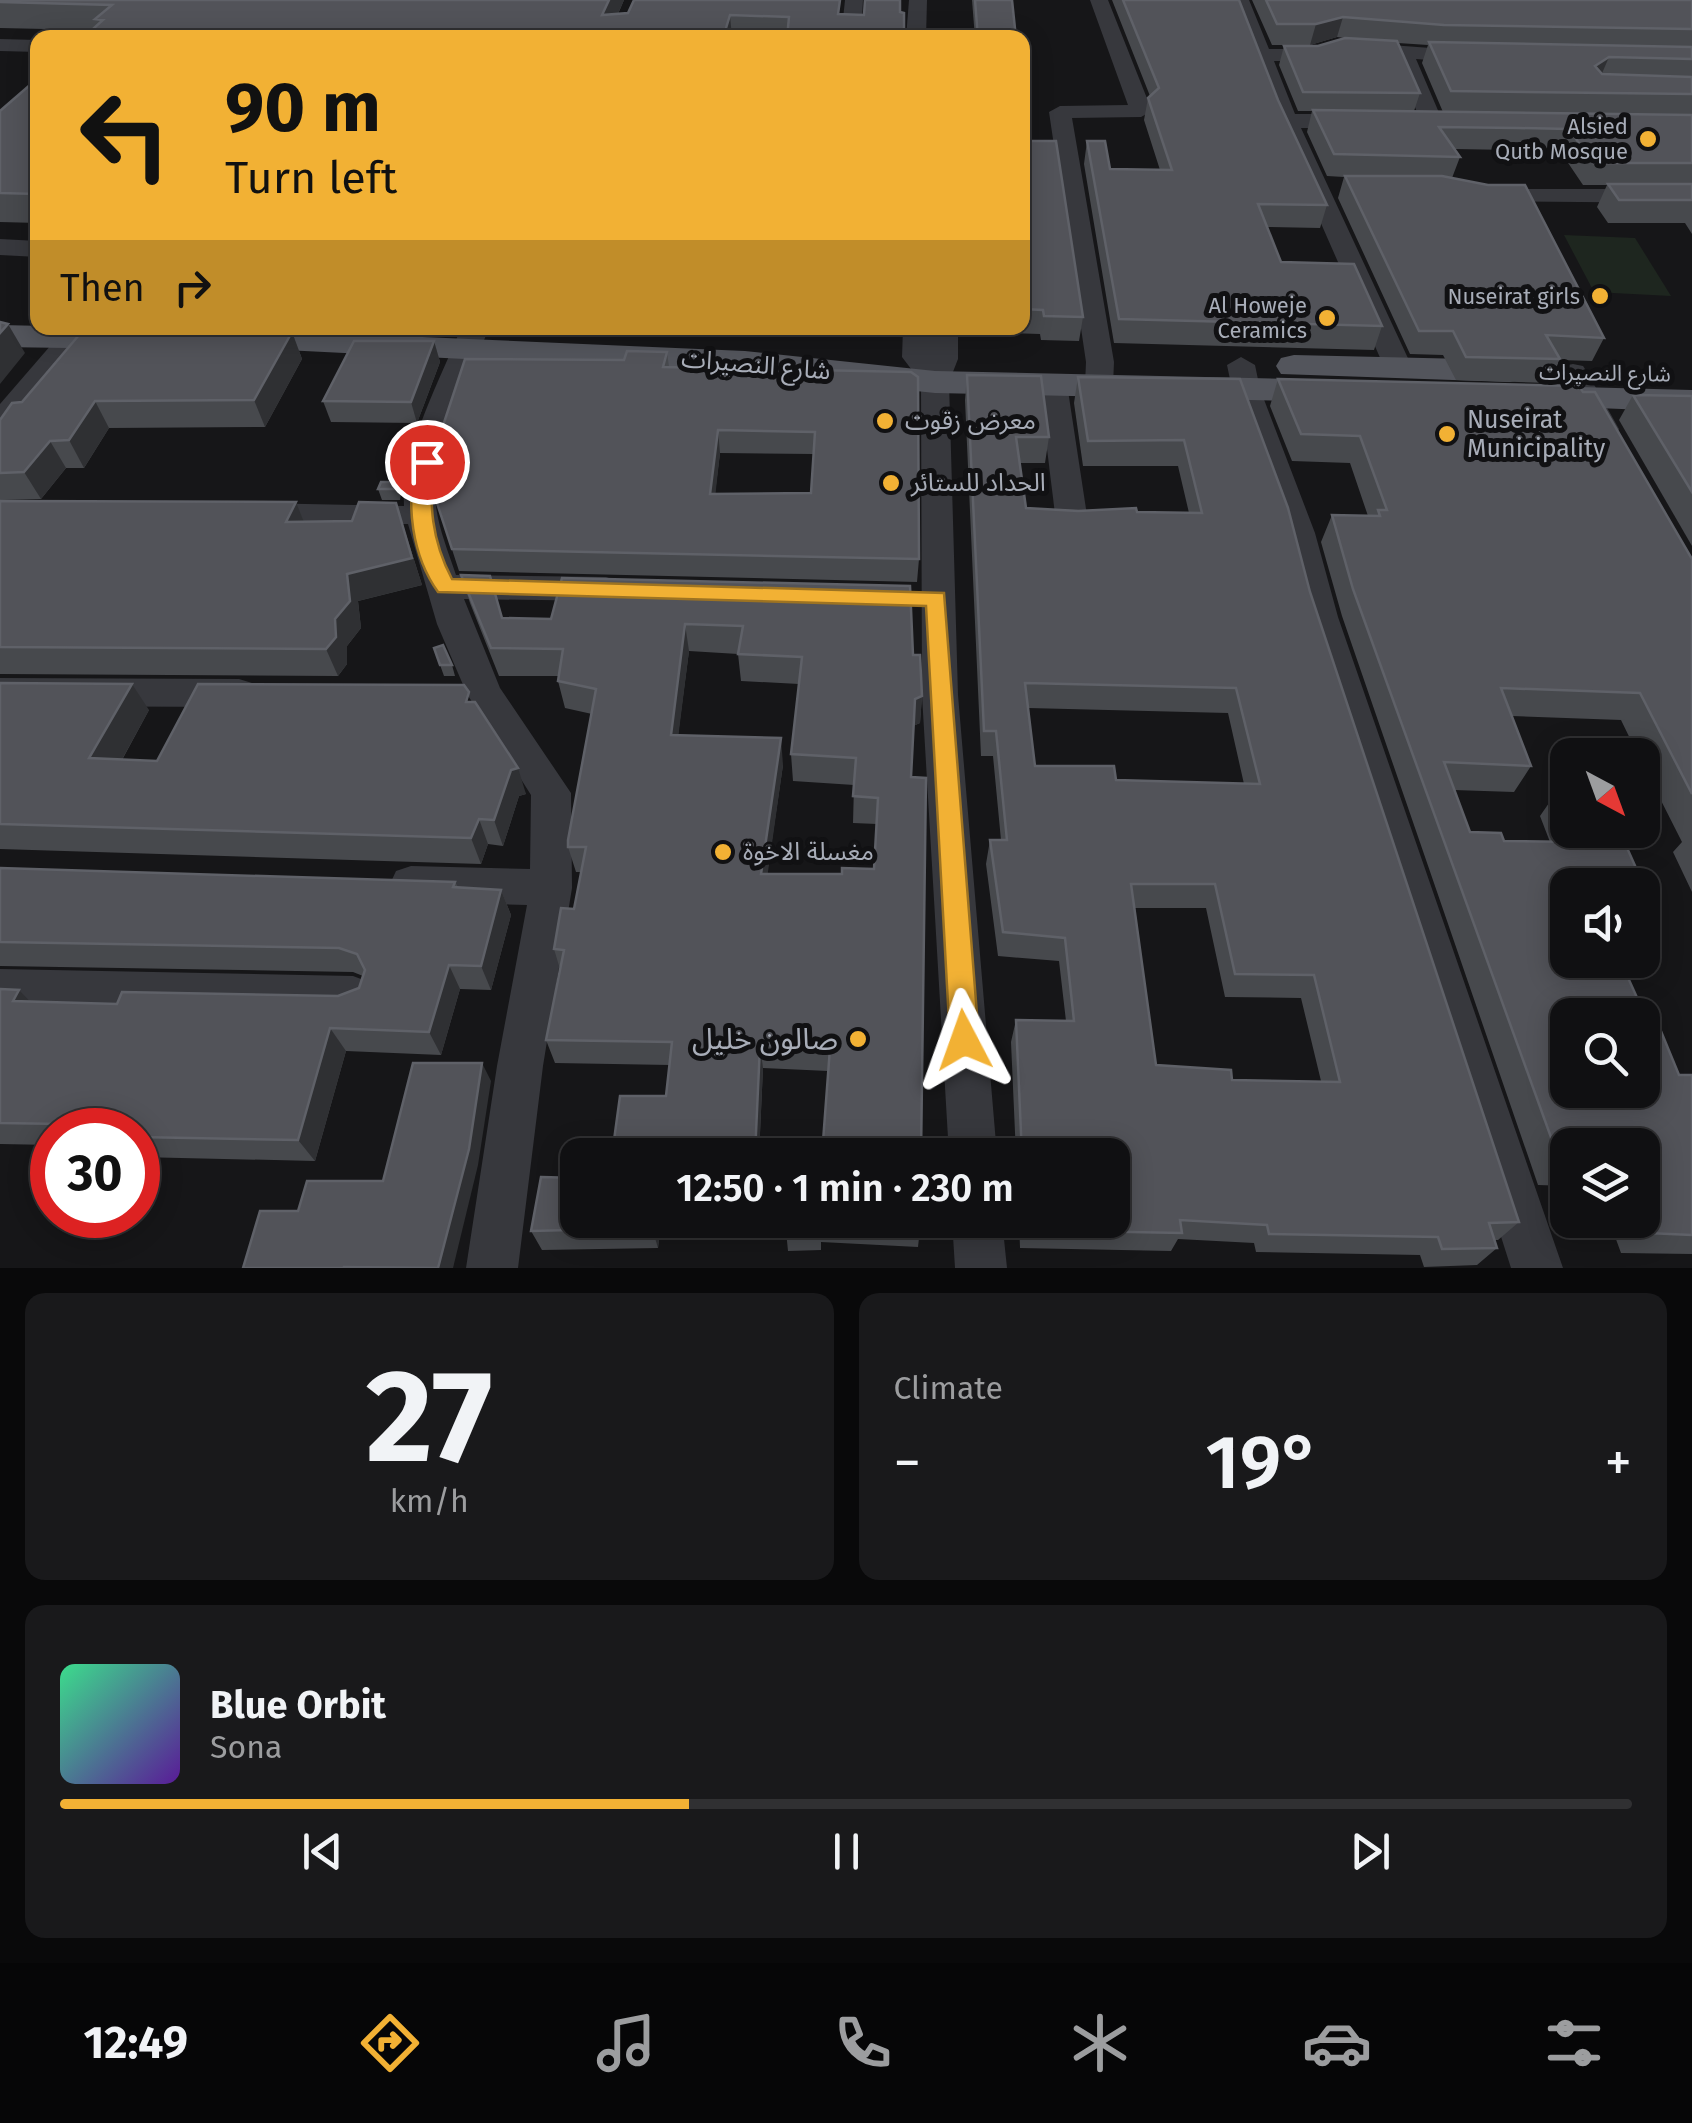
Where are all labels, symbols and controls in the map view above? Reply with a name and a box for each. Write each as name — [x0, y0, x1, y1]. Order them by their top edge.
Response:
text: 90 m — [225, 66, 381, 150]
icon: left — [60, 70, 190, 200]
place label: Alsied Qutb Mosque — [1495, 113, 1628, 165]
marker: Alsied Qutb Mosque — [1637, 128, 1659, 150]
text: Turn left — [225, 151, 397, 205]
icon: right — [165, 260, 220, 315]
text: Then — [60, 265, 145, 311]
place label: Nuseirat girls — [1447, 283, 1580, 310]
marker: Nuseirat girls — [1589, 285, 1611, 307]
place label: Al Howeje Ceramics — [1208, 292, 1307, 344]
marker: Al Howeje Ceramics — [1316, 307, 1338, 329]
street label: شارع النصيرات — [680, 344, 832, 389]
street label: شارع النصيرات — [1539, 358, 1671, 391]
place label: Nuseirat Municipality — [1467, 405, 1606, 464]
place label: معرض زقوت — [905, 406, 1036, 436]
marker: معرض زقوت — [874, 410, 896, 432]
pin — [385, 420, 470, 505]
marker: Nuseirat Municipality — [1436, 423, 1458, 445]
icon: arrive — [400, 435, 455, 490]
place label: الحداد للستائر — [910, 468, 1046, 498]
marker: الحداد للستائر — [880, 472, 902, 494]
north arrow — [1550, 738, 1660, 848]
map controls — [1550, 738, 1660, 1238]
place label: مغسلة الاخوة — [743, 837, 874, 867]
marker: مغسلة الاخوة — [712, 841, 734, 863]
button: sound — [1550, 868, 1660, 978]
position arrow — [912, 988, 1016, 1092]
button: search — [1550, 998, 1660, 1108]
place label: صالون خليل — [692, 1021, 838, 1057]
marker: صالون خليل — [847, 1028, 869, 1050]
speed limit sign: 30 — [30, 1108, 160, 1238]
button: layers — [1550, 1128, 1660, 1238]
text: 12:50 · 1 min · 230 m — [676, 1165, 1014, 1211]
text: 27 — [366, 1339, 493, 1495]
text: Climate — [894, 1369, 1003, 1407]
text: 19° — [1205, 1418, 1320, 1508]
text: − — [894, 1430, 921, 1496]
text: + — [1605, 1430, 1632, 1496]
text: km/h — [390, 1482, 469, 1520]
text: Blue Orbit — [210, 1682, 386, 1728]
text: Sona — [210, 1728, 282, 1766]
icon: previous — [295, 1824, 350, 1879]
icon: pause — [819, 1824, 874, 1879]
icon: next — [1343, 1824, 1398, 1879]
icon: directions — [355, 2008, 425, 2078]
icon: music — [591, 2008, 661, 2078]
icon: phone — [828, 2008, 898, 2078]
icon: climate — [1065, 2008, 1135, 2078]
icon: car — [1302, 2008, 1372, 2078]
icon: filters — [1539, 2008, 1609, 2078]
text: 12:49 — [83, 2016, 188, 2070]

